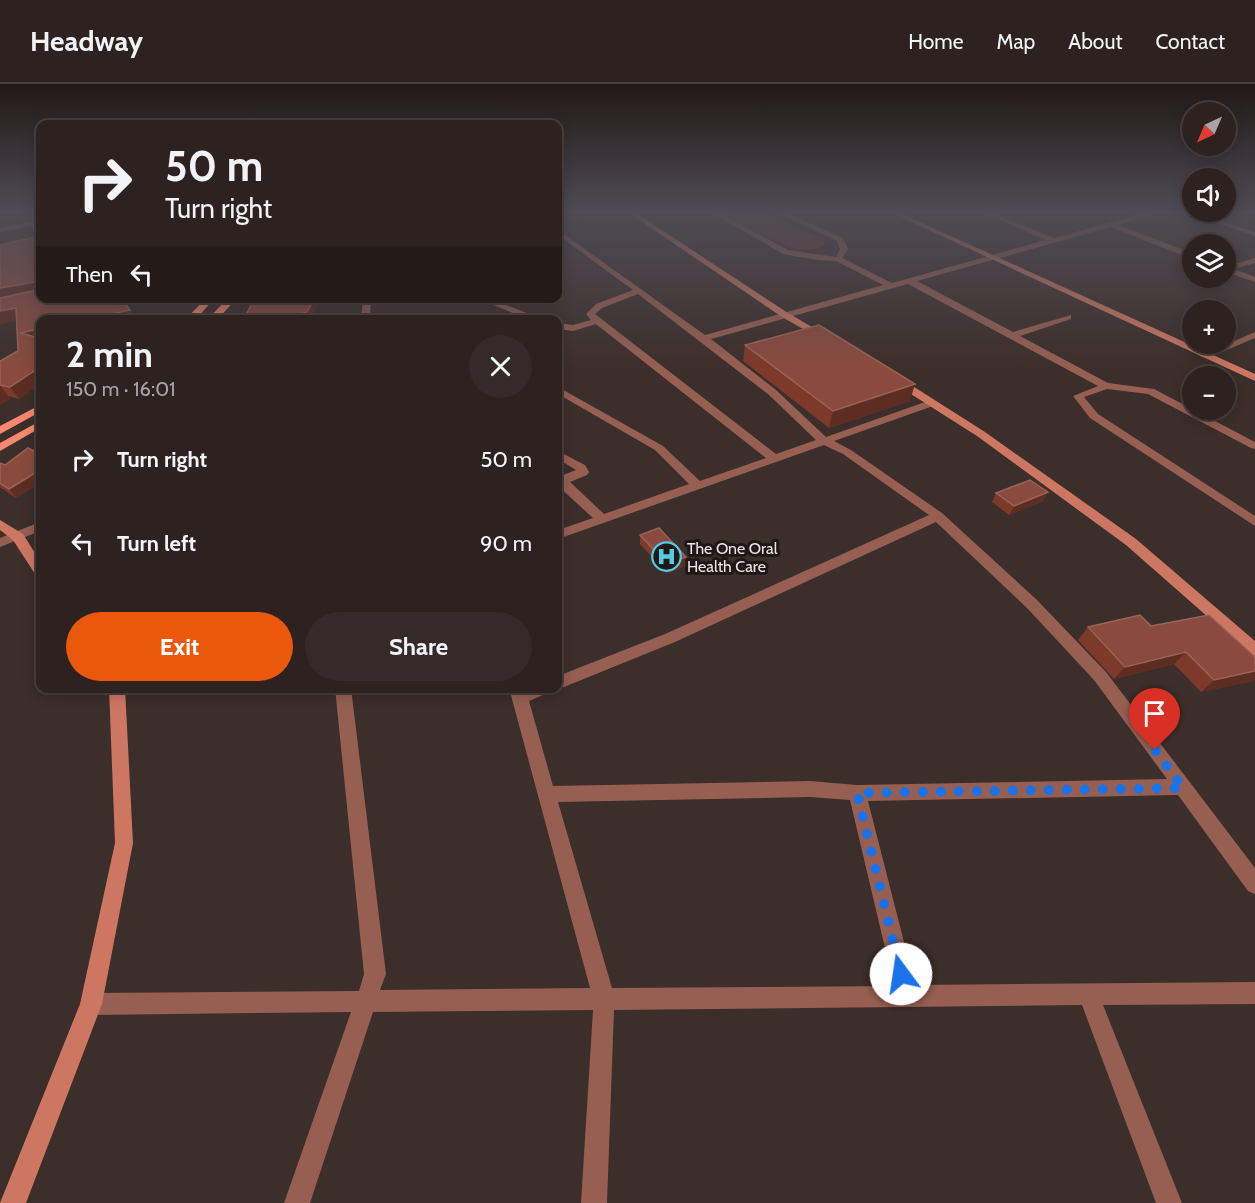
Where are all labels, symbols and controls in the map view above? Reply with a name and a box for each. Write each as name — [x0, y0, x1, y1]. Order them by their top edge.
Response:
text: Headway — [30, 24, 143, 58]
text: Home — [908, 29, 964, 54]
text: Map — [997, 29, 1035, 54]
text: About — [1068, 29, 1122, 54]
text: Contact — [1155, 29, 1225, 54]
north arrow — [1182, 102, 1236, 156]
map controls — [1182, 102, 1236, 420]
text: 50 m — [165, 140, 263, 192]
icon: right — [66, 144, 144, 222]
button: sound — [1182, 168, 1236, 222]
text: Turn right — [165, 192, 272, 225]
button: layers — [1182, 234, 1236, 288]
icon: left — [125, 258, 158, 291]
text: Then — [66, 261, 113, 288]
button: + — [1182, 300, 1236, 354]
text: 2 min — [66, 332, 153, 376]
button: close — [469, 335, 532, 398]
button: − — [1182, 366, 1236, 420]
text: 150 m · 16:01 — [66, 377, 176, 401]
icon: right — [66, 443, 99, 476]
text: Turn right — [117, 446, 207, 473]
text: 50 m — [480, 446, 532, 473]
icon: left — [66, 527, 99, 560]
text: Turn left — [117, 530, 196, 557]
text: 90 m — [480, 530, 532, 557]
place label: The One Oral Health Care — [687, 539, 778, 576]
hospital icon: The One Oral Health Care — [650, 541, 682, 573]
button: Exit — [66, 612, 293, 681]
button: Share — [305, 612, 532, 681]
pin — [1129, 688, 1180, 750]
icon: arrive — [1138, 697, 1171, 730]
position arrow — [869, 942, 933, 1006]

